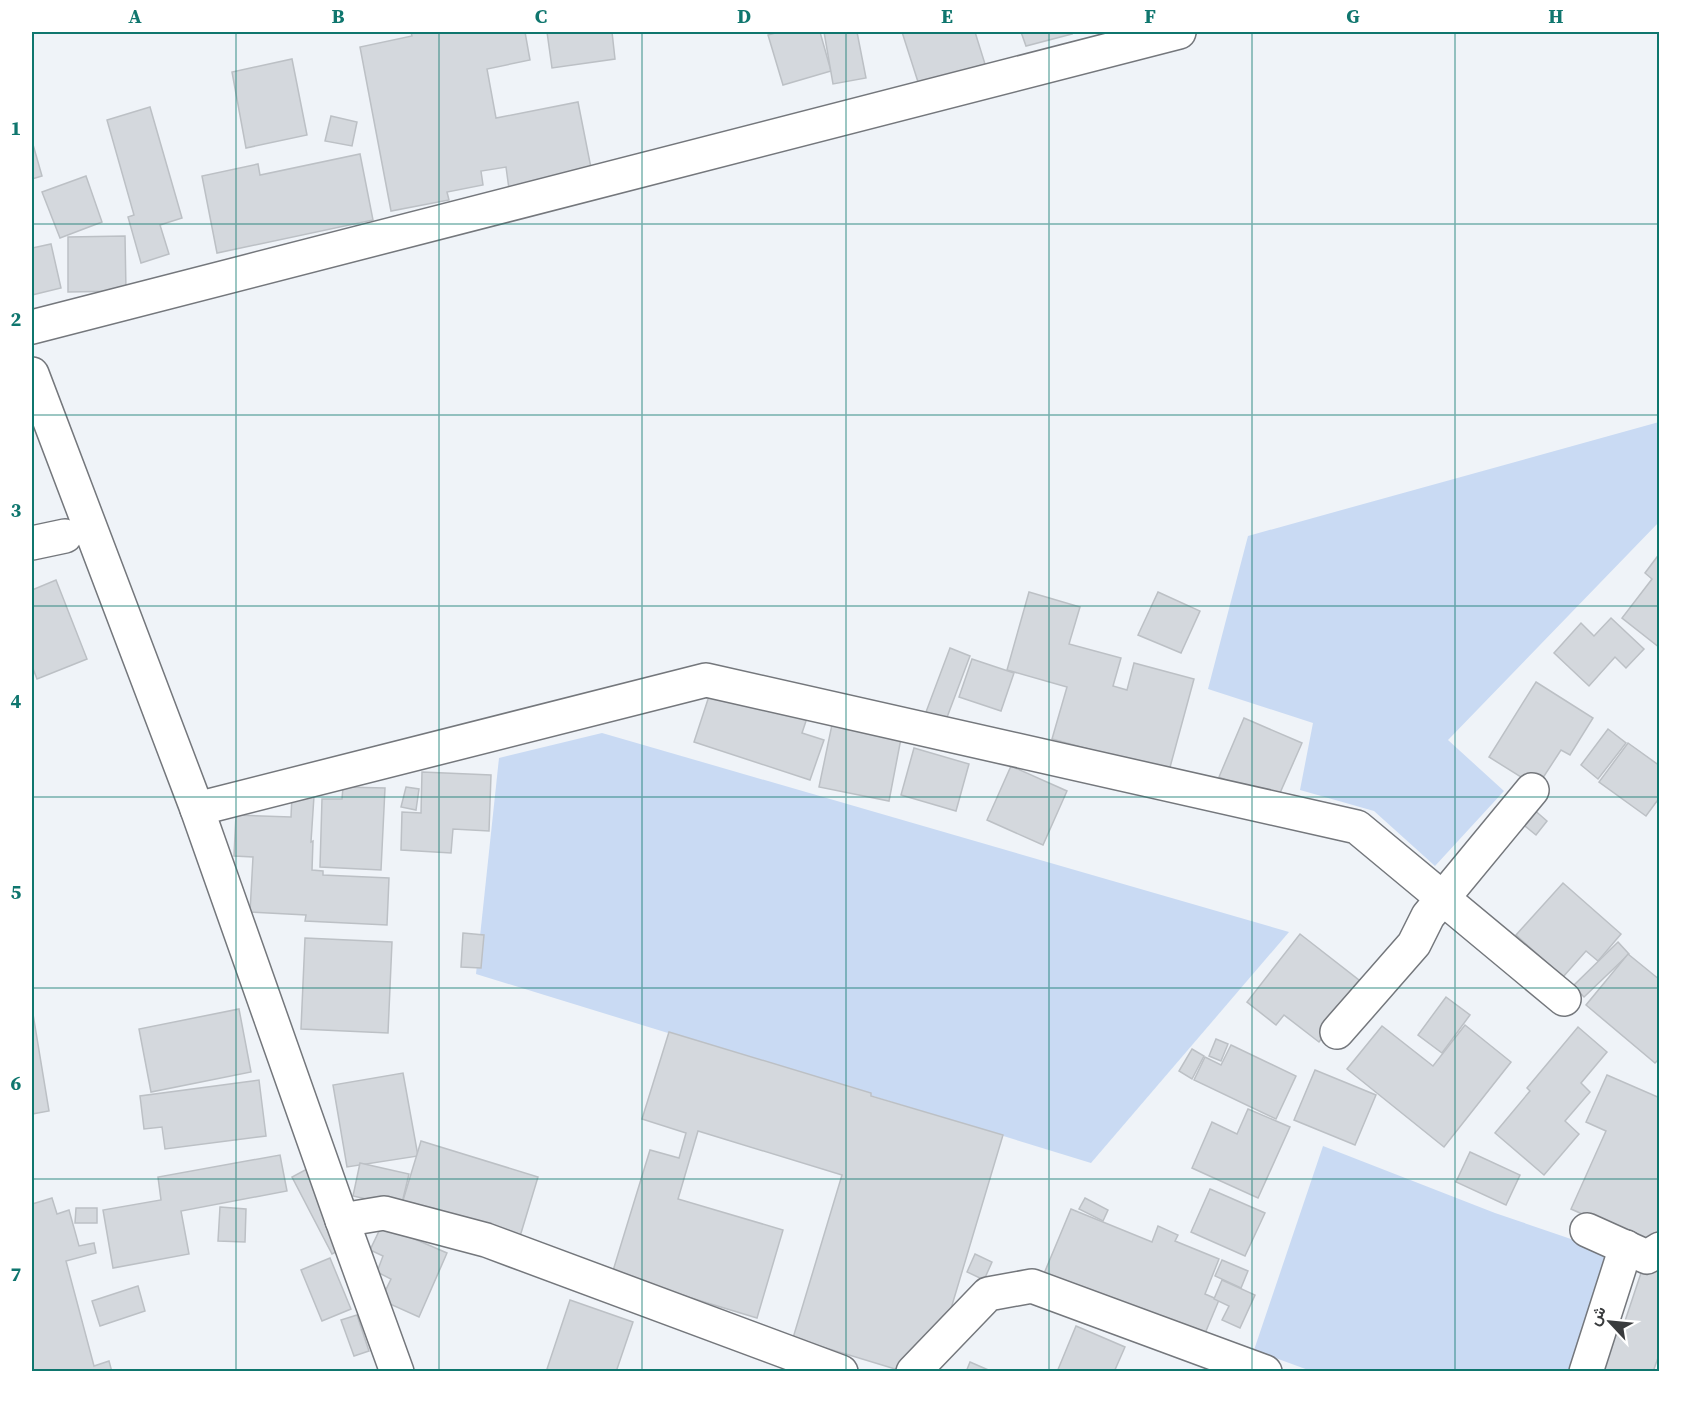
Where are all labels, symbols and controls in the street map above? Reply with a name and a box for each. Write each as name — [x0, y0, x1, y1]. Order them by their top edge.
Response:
text: A — [128, 2, 142, 30]
text: B — [331, 2, 345, 30]
text: C — [535, 2, 547, 30]
text: D — [737, 2, 751, 30]
text: E — [941, 2, 953, 30]
text: F — [1144, 2, 1156, 30]
text: G — [1346, 2, 1360, 30]
text: H — [1548, 2, 1564, 30]
text: 1 — [11, 114, 21, 142]
text: 2 — [11, 305, 22, 333]
text: 3 — [11, 496, 22, 524]
text: 4 — [11, 687, 22, 715]
text: 5 — [11, 878, 22, 906]
text: 6 — [11, 1069, 22, 1097]
text: 7 — [11, 1260, 22, 1288]
north arrow — [1580, 1292, 1640, 1352]
text: ش — [1582, 1302, 1611, 1329]

